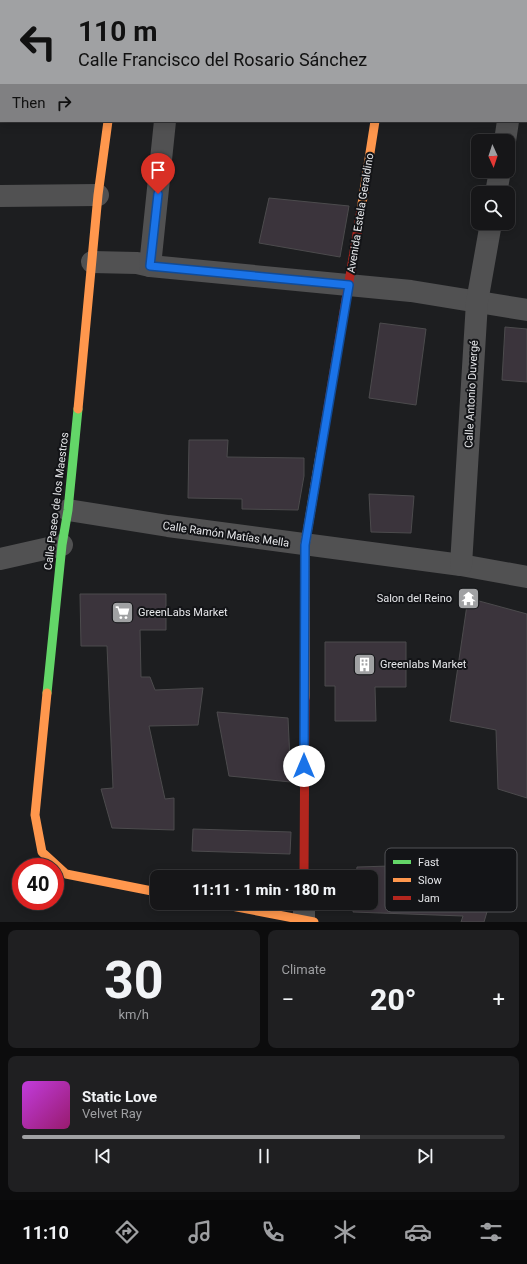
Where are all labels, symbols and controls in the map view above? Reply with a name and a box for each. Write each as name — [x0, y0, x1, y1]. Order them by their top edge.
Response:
text: 110 m — [78, 15, 157, 48]
icon: left — [12, 16, 64, 68]
text: Calle Francisco del Rosario Sánchez — [78, 49, 367, 70]
icon: right — [53, 92, 75, 114]
text: Then — [12, 94, 45, 112]
north arrow — [471, 134, 515, 178]
map controls — [471, 134, 515, 230]
street label: Avenida Estela Geraldino — [345, 152, 376, 274]
pin — [141, 153, 175, 194]
icon: arrive — [147, 159, 169, 181]
button: search — [471, 186, 515, 230]
street label: Calle Antonio Duvergé — [462, 340, 481, 448]
street label: Calle Paseo de los Maestros — [42, 431, 71, 571]
street label: Calle Ramón Matías Mella — [162, 519, 290, 550]
temple icon: Salon del Reino — [455, 585, 481, 611]
place label: Salon del Reino — [377, 592, 452, 605]
supermarket icon: GreenLabs Market — [110, 599, 136, 625]
place label: GreenLabs Market — [138, 606, 228, 619]
building icon: Greenlabs Market — [352, 651, 378, 677]
place label: Greenlabs Market — [380, 658, 467, 671]
position arrow — [283, 745, 325, 787]
legend — [385, 848, 517, 912]
text: Fast — [418, 856, 440, 869]
speed limit sign: 40 — [12, 858, 64, 910]
text: Slow — [418, 874, 442, 887]
text: 11:11 · 1 min · 180 m — [192, 881, 336, 899]
text: Jam — [418, 892, 440, 905]
text: 30 — [104, 950, 164, 1011]
text: Climate — [282, 962, 326, 977]
text: 20° — [370, 982, 417, 1017]
text: − — [282, 987, 294, 1012]
text: + — [493, 987, 505, 1012]
text: km/h — [118, 1007, 149, 1022]
text: Static Love — [82, 1088, 157, 1106]
text: Velvet Ray — [82, 1106, 142, 1121]
icon: previous — [92, 1145, 114, 1167]
icon: pause — [253, 1145, 275, 1167]
icon: next — [414, 1145, 436, 1167]
icon: directions — [113, 1218, 141, 1246]
icon: music — [186, 1218, 214, 1246]
icon: phone — [259, 1218, 287, 1246]
icon: climate — [331, 1218, 359, 1246]
icon: car — [404, 1218, 432, 1246]
icon: filters — [477, 1218, 505, 1246]
text: 11:10 — [22, 1222, 69, 1243]

